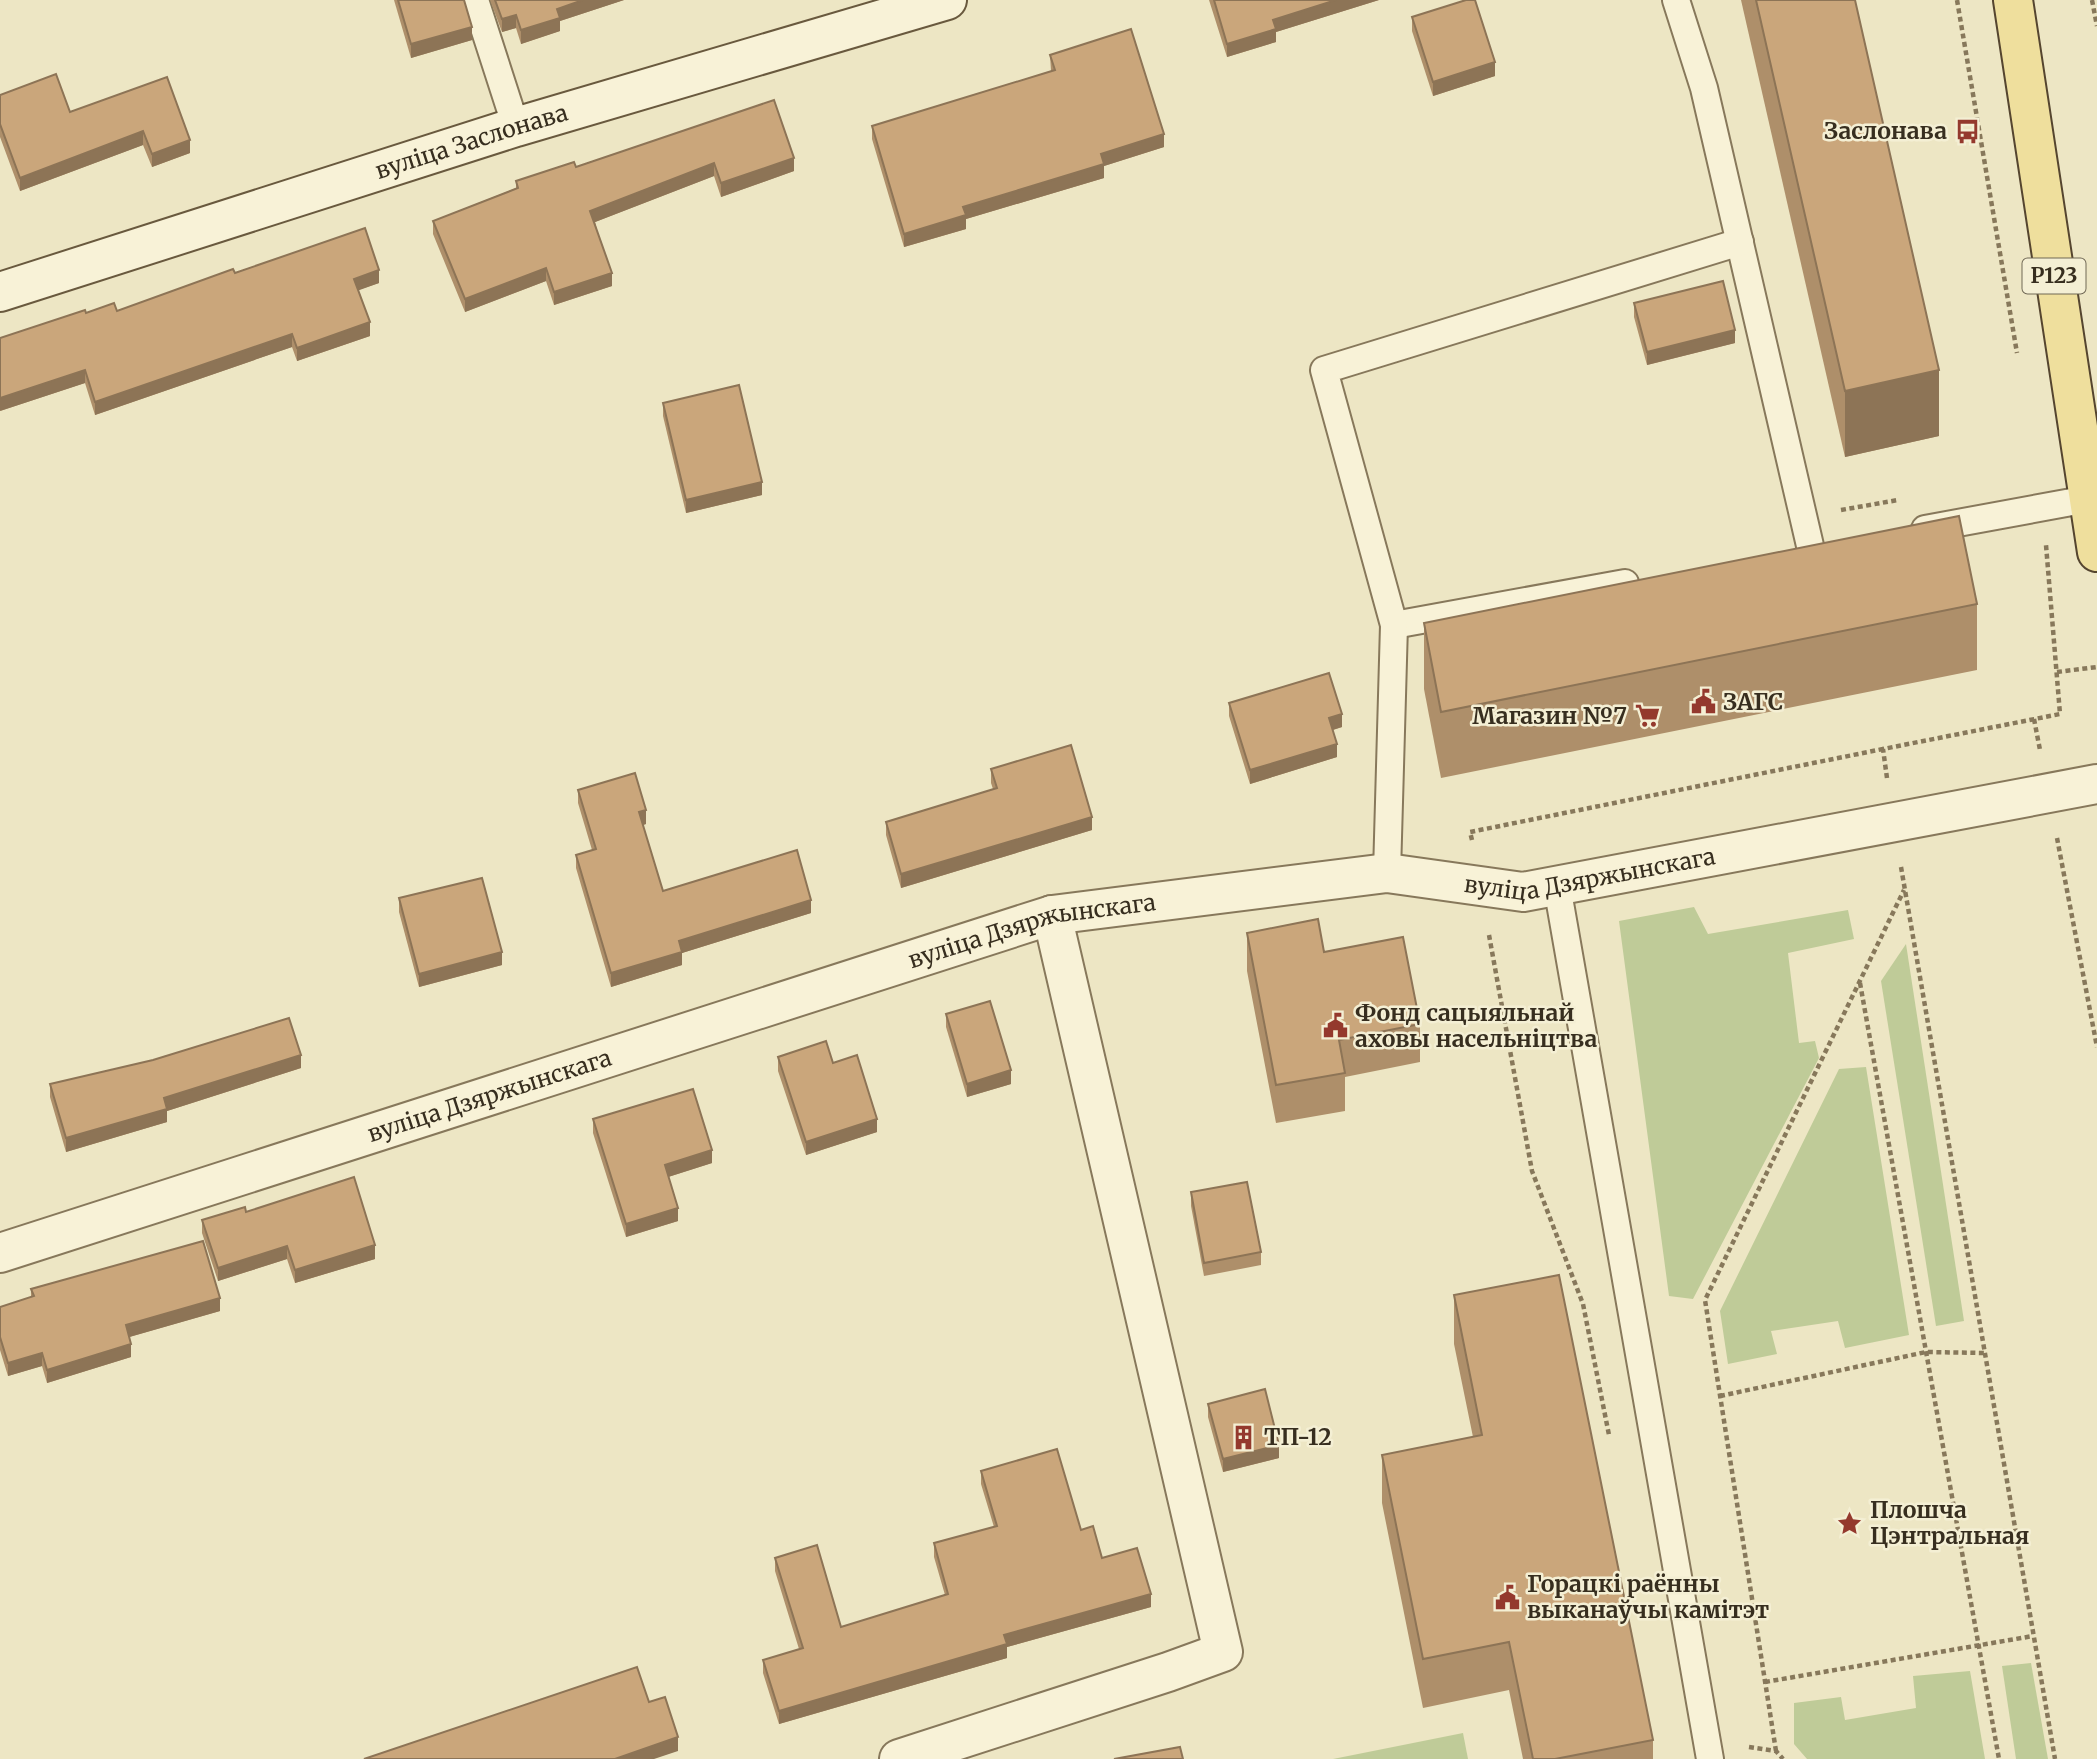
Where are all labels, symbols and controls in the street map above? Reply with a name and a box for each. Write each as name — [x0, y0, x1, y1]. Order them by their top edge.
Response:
street label: вуліца Заслонава — [372, 98, 571, 185]
place label: Заслонава — [1824, 116, 1947, 145]
bus stop icon: Заслонава — [1953, 117, 1981, 145]
road number: Р123 — [2022, 258, 2086, 294]
place label: ЗАГС — [1723, 687, 1783, 716]
public building icon: ЗАГС — [1689, 688, 1717, 716]
place label: Магазин №7 — [1472, 701, 1627, 730]
supermarket icon: Магазин №7 — [1633, 702, 1661, 730]
street label: вуліца Дзяржынскага — [1463, 841, 1718, 906]
street label: вуліца Дзяржынскага — [904, 887, 1157, 974]
place label: Фонд сацыяльнай аховы насельніцтва — [1355, 998, 1598, 1053]
public building icon: Фонд сацыяльнай аховы насельніцтва — [1321, 1012, 1349, 1040]
street label: вуліца Дзяржынскага — [364, 1043, 615, 1148]
place label: ТП-12 — [1264, 1422, 1332, 1451]
building icon: ТП-12 — [1230, 1423, 1258, 1451]
place label: Плошча Цэнтральная — [1870, 1495, 2029, 1550]
place icon: Плошча Цэнтральная — [1836, 1509, 1864, 1537]
place label: Горацкі раённы выканаўчы камітэт — [1527, 1569, 1769, 1624]
public building icon: Горацкі раённы выканаўчы камітэт — [1493, 1583, 1521, 1611]

